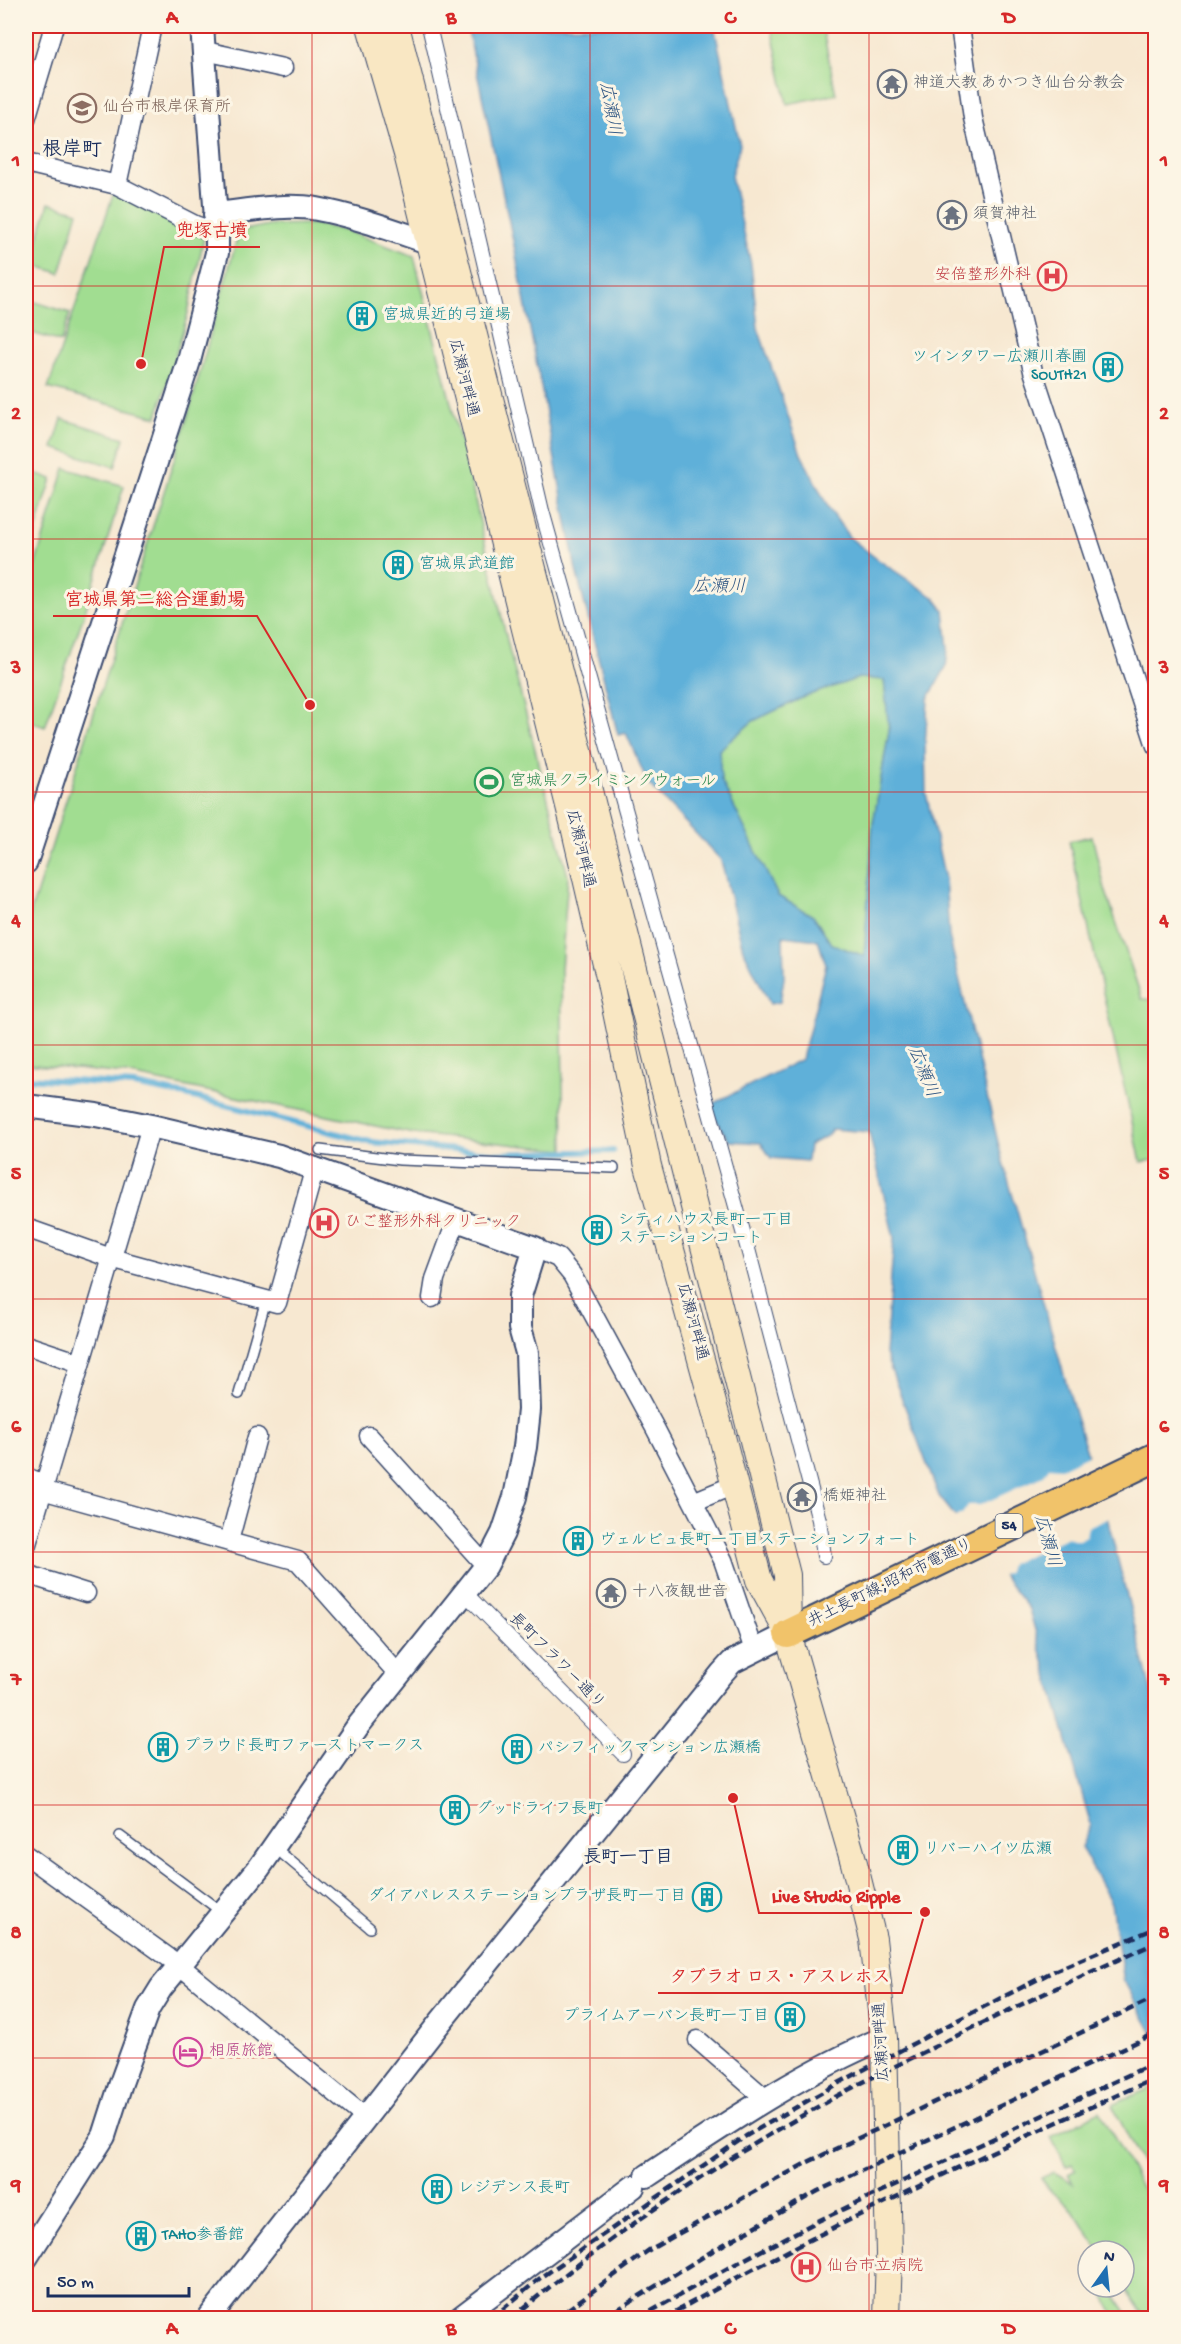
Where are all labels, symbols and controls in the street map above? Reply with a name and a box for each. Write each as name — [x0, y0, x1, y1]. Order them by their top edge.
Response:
text: A — [165, 8, 180, 31]
text: B — [445, 8, 457, 31]
text: C — [724, 8, 738, 31]
text: D — [1000, 8, 1016, 31]
temple icon: 神道大教 あかつき仙台分教会 — [876, 68, 908, 100]
place label: 神道大教 あかつき仙台分教会 — [913, 73, 1125, 94]
water label: 広瀬川 — [594, 80, 625, 137]
school or university icon: 仙台市根岸保育所 — [66, 92, 98, 124]
place label: 仙台市根岸保育所 — [103, 97, 231, 118]
district label: 根岸町 — [42, 138, 102, 163]
text: 1 — [11, 151, 20, 174]
text: 1 — [1159, 151, 1168, 174]
temple icon: 須賀神社 — [936, 199, 968, 231]
place label: 須賀神社 — [973, 205, 1037, 225]
callout: 兜塚古墳 — [164, 211, 260, 247]
text: 兜塚古墳 — [176, 221, 248, 243]
hospital icon: 安倍整形外科 — [1036, 260, 1068, 292]
place label: 安倍整形外科 — [935, 266, 1031, 286]
building icon: 宮城県近的弓道場 — [346, 300, 378, 332]
place label: 宮城県近的弓道場 — [383, 306, 511, 326]
street label: 広瀬河畔通 — [443, 337, 482, 419]
place label: ツインタワー広瀬川春圃 SOUTH21 — [912, 347, 1087, 386]
building icon: ツインタワー広瀬川春圃 SOUTH21 — [1092, 351, 1124, 383]
text: 2 — [11, 404, 21, 427]
text: 2 — [1159, 404, 1169, 427]
building icon: 宮城県武道館 — [382, 549, 414, 581]
place label: 宮城県武道館 — [419, 554, 515, 575]
water label: 広瀬川 — [692, 576, 746, 598]
callout: 宮城県第二総合運動場 — [53, 580, 257, 616]
text: 宮城県第二総合運動場 — [65, 590, 245, 612]
text: 3 — [10, 658, 21, 681]
text: 3 — [1158, 658, 1169, 681]
sports icon: 宮城県クライミングウォール — [473, 766, 505, 798]
place label: 宮城県クライミングウォール — [510, 772, 716, 792]
street label: 広瀬河畔通 — [561, 808, 598, 890]
text: 4 — [10, 911, 21, 934]
text: 4 — [1158, 911, 1169, 934]
water label: 広瀬川 — [902, 1043, 943, 1101]
text: 5 — [11, 1164, 22, 1187]
text: 5 — [1159, 1164, 1170, 1187]
hospital icon: ひご整形外科クリニック — [308, 1207, 340, 1239]
place label: シティハウス長町一丁目 ステーションコート — [618, 1211, 793, 1249]
place label: ひご整形外科クリニック — [345, 1213, 521, 1233]
building icon: シティハウス長町一丁目 ステーションコート — [581, 1214, 613, 1246]
street label: 広瀬河畔通 — [671, 1281, 711, 1363]
text: 6 — [11, 1417, 22, 1440]
text: 6 — [1159, 1417, 1170, 1440]
temple icon: 橋姫神社 — [786, 1481, 818, 1513]
place label: 橋姫神社 — [823, 1487, 887, 1507]
water label: 広瀬川 — [1028, 1512, 1064, 1570]
road number: 54 — [996, 1514, 1022, 1538]
building icon: ヴェルビュ長町一丁目ステーションフォート — [562, 1525, 594, 1557]
place label: ヴェルビュ長町一丁目ステーションフォート — [599, 1531, 920, 1551]
street label: 井土長町線;昭和市電通り — [805, 1534, 977, 1632]
temple icon: 十八夜観世音 — [595, 1577, 627, 1609]
place label: 十八夜観世音 — [632, 1583, 728, 1603]
street label: 長町フラワー通り — [504, 1609, 609, 1714]
text: 7 — [10, 1670, 23, 1693]
text: 7 — [1158, 1670, 1171, 1693]
building icon: プラウド長町ファーストマークス — [147, 1731, 179, 1763]
building icon: パシフィックマンション広瀬橋 — [501, 1733, 533, 1765]
place label: プラウド長町ファーストマークス — [184, 1737, 424, 1757]
place label: パシフィックマンション広瀬橋 — [538, 1739, 761, 1759]
building icon: グッドライフ長町 — [439, 1794, 471, 1826]
place label: グッドライフ長町 — [476, 1800, 603, 1820]
building icon: リバーハイツ広瀬 — [887, 1834, 919, 1866]
place label: リバーハイツ広瀬 — [924, 1840, 1052, 1860]
district label: 長町一丁目 — [583, 1847, 673, 1869]
callout: Live Studio Ripple — [759, 1877, 912, 1913]
building icon: ダイアパレスステーションプラザ長町一丁目 — [691, 1881, 723, 1913]
place label: ダイアパレスステーションプラザ長町一丁目 — [368, 1887, 686, 1907]
text: Live Studio Ripple — [772, 1888, 901, 1909]
text: 8 — [11, 1923, 22, 1946]
text: 8 — [1159, 1923, 1170, 1946]
callout: タブラオ ロス・アスレホス — [658, 1957, 902, 1993]
text: タブラオ ロス・アスレホス — [670, 1967, 890, 1989]
building icon: プライムアーバン長町一丁目 — [774, 2001, 806, 2033]
street label: 広瀬河畔通 — [870, 2002, 895, 2083]
place label: プライムアーバン長町一丁目 — [563, 2007, 769, 2027]
hotel icon: 相原旅館 — [172, 2036, 204, 2068]
place label: 相原旅館 — [209, 2042, 273, 2062]
building icon: レジデンス長町 — [421, 2173, 453, 2205]
text: 9 — [10, 2176, 21, 2199]
text: 9 — [1158, 2176, 1169, 2199]
place label: レジデンス長町 — [458, 2179, 570, 2199]
building icon: TAHO参番館 — [125, 2220, 157, 2252]
place label: TAHO参番館 — [161, 2226, 244, 2246]
north arrow — [1076, 2239, 1136, 2299]
text: N — [1101, 2247, 1117, 2269]
hospital icon: 仙台市立病院 — [790, 2251, 822, 2283]
place label: 仙台市立病院 — [827, 2256, 923, 2277]
scale bar — [48, 2260, 189, 2298]
text: 50 m — [57, 2273, 94, 2294]
text: A — [165, 2319, 180, 2342]
text: B — [445, 2319, 457, 2342]
text: C — [724, 2319, 738, 2342]
text: D — [1000, 2319, 1016, 2342]

